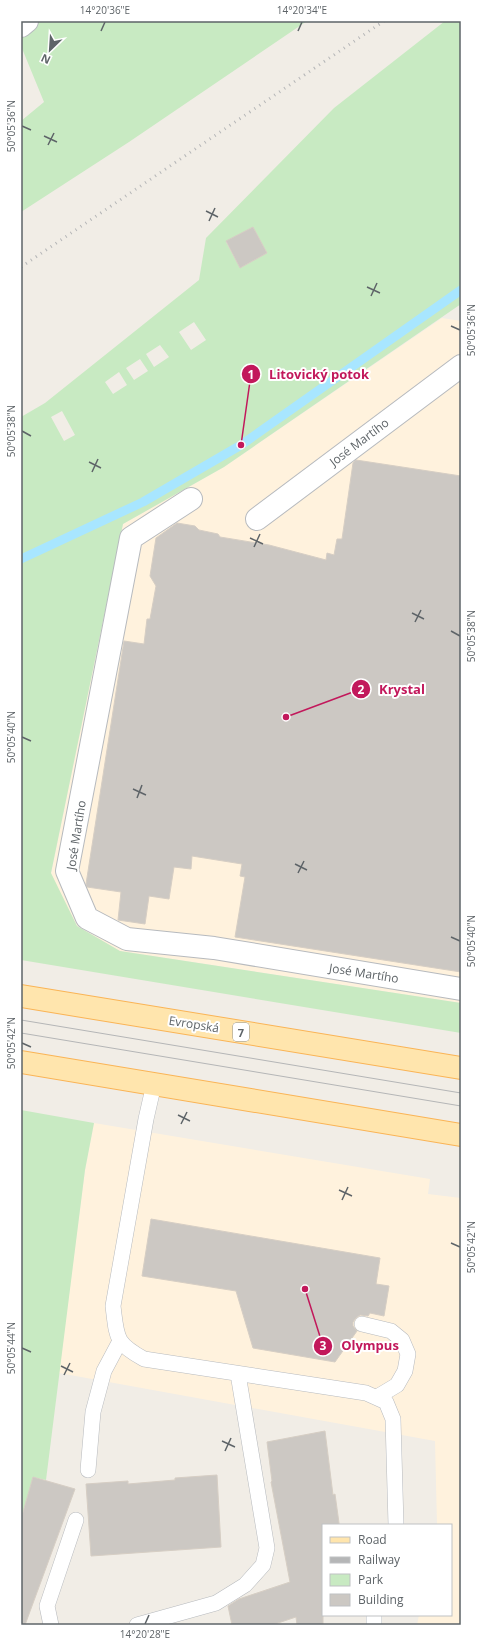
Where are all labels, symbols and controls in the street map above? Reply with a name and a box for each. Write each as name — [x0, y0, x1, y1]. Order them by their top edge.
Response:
text: 14°20'36"E — [80, 3, 130, 17]
text: 14°20'34"E — [277, 3, 327, 17]
north arrow — [30, 30, 70, 70]
text: N — [38, 51, 53, 68]
text: 50°05'36"N — [4, 100, 18, 152]
text: 50°05'36"N — [464, 304, 478, 356]
callout: Litovický potok — [241, 362, 377, 387]
text: Litovický potok — [269, 365, 370, 383]
text: 1 — [248, 366, 254, 383]
text: 50°05'38"N — [4, 405, 18, 457]
street label: José Martího — [325, 414, 392, 471]
text: 50°05'38"N — [464, 610, 478, 662]
callout: Krystal — [351, 677, 433, 702]
text: Krystal — [379, 680, 425, 698]
text: 2 — [358, 681, 365, 698]
text: 50°05'40"N — [4, 711, 18, 763]
street label: José Martího — [62, 799, 90, 872]
text: 50°05'40"N — [464, 915, 478, 967]
street label: José Martího — [327, 959, 400, 987]
street label: Evropská — [168, 1012, 220, 1036]
text: 50°05'42"N — [4, 1017, 18, 1069]
road number: 7 — [233, 1023, 249, 1041]
text: 50°05'42"N — [464, 1221, 478, 1273]
text: 50°05'44"N — [4, 1322, 18, 1374]
callout: Olympus — [313, 1333, 407, 1358]
text: Olympus — [341, 1336, 399, 1354]
text: 3 — [320, 1337, 327, 1354]
legend — [322, 1524, 452, 1616]
text: Road — [358, 1531, 387, 1548]
text: Railway — [358, 1551, 401, 1568]
text: Park — [358, 1571, 384, 1588]
text: Building — [358, 1591, 404, 1608]
text: 14°20'28"E — [120, 1627, 170, 1641]

